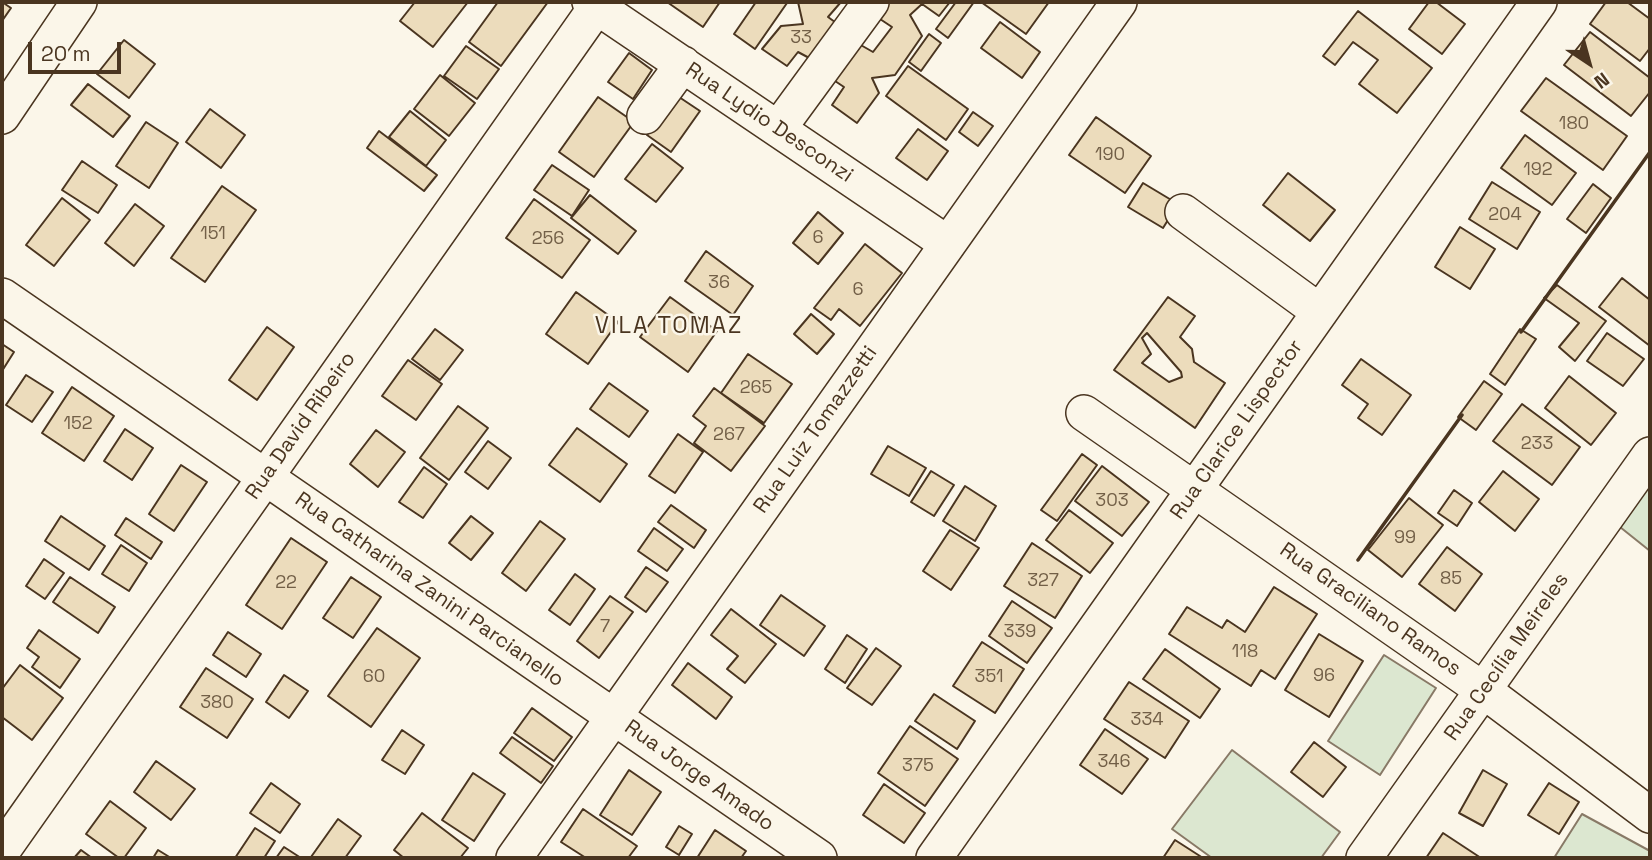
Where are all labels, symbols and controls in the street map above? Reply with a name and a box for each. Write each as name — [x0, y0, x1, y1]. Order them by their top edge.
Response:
house number: 33 — [790, 27, 812, 49]
scale bar — [32, 28, 124, 72]
north arrow — [1554, 28, 1624, 98]
text: 20 m — [41, 40, 91, 67]
street label: Rua Lydio Desconzi — [680, 58, 858, 188]
text: N — [1589, 67, 1614, 94]
house number: 180 — [1559, 113, 1589, 135]
house number: 190 — [1095, 144, 1125, 166]
house number: 192 — [1523, 159, 1553, 181]
house number: 204 — [1488, 204, 1522, 226]
house number: 151 — [200, 223, 226, 245]
house number: 6 — [812, 227, 824, 249]
house number: 256 — [532, 228, 564, 250]
house number: 36 — [708, 272, 730, 294]
house number: 6 — [852, 279, 864, 301]
district label: VILA TOMAZ — [596, 313, 742, 341]
street label: Rua Clarice Lispector — [1165, 335, 1309, 525]
street label: Rua Luiz Tomazzetti — [749, 342, 883, 518]
street label: Rua David Ribeiro — [241, 347, 361, 505]
house number: 265 — [740, 377, 772, 399]
house number: 152 — [63, 413, 93, 435]
house number: 267 — [713, 424, 745, 446]
house number: 233 — [1521, 433, 1553, 455]
street label: Rua Catharina Zanini Parcianello — [290, 487, 568, 693]
house number: 303 — [1095, 490, 1129, 512]
house number: 99 — [1394, 527, 1416, 549]
street label: Rua Graciliano Ramos — [1274, 538, 1466, 682]
house number: 85 — [1440, 568, 1462, 590]
street label: Rua Cecília Meireles — [1440, 568, 1574, 746]
house number: 327 — [1027, 570, 1059, 592]
house number: 22 — [275, 572, 297, 594]
house number: 7 — [600, 616, 610, 638]
house number: 339 — [1004, 621, 1036, 643]
house number: 118 — [1232, 641, 1258, 663]
house number: 96 — [1313, 665, 1335, 687]
house number: 60 — [363, 666, 385, 688]
house number: 351 — [975, 666, 1003, 688]
house number: 380 — [200, 692, 234, 714]
house number: 334 — [1131, 709, 1163, 731]
street label: Rua Jorge Amado — [619, 715, 779, 837]
house number: 346 — [1097, 751, 1131, 773]
house number: 375 — [902, 755, 934, 777]

